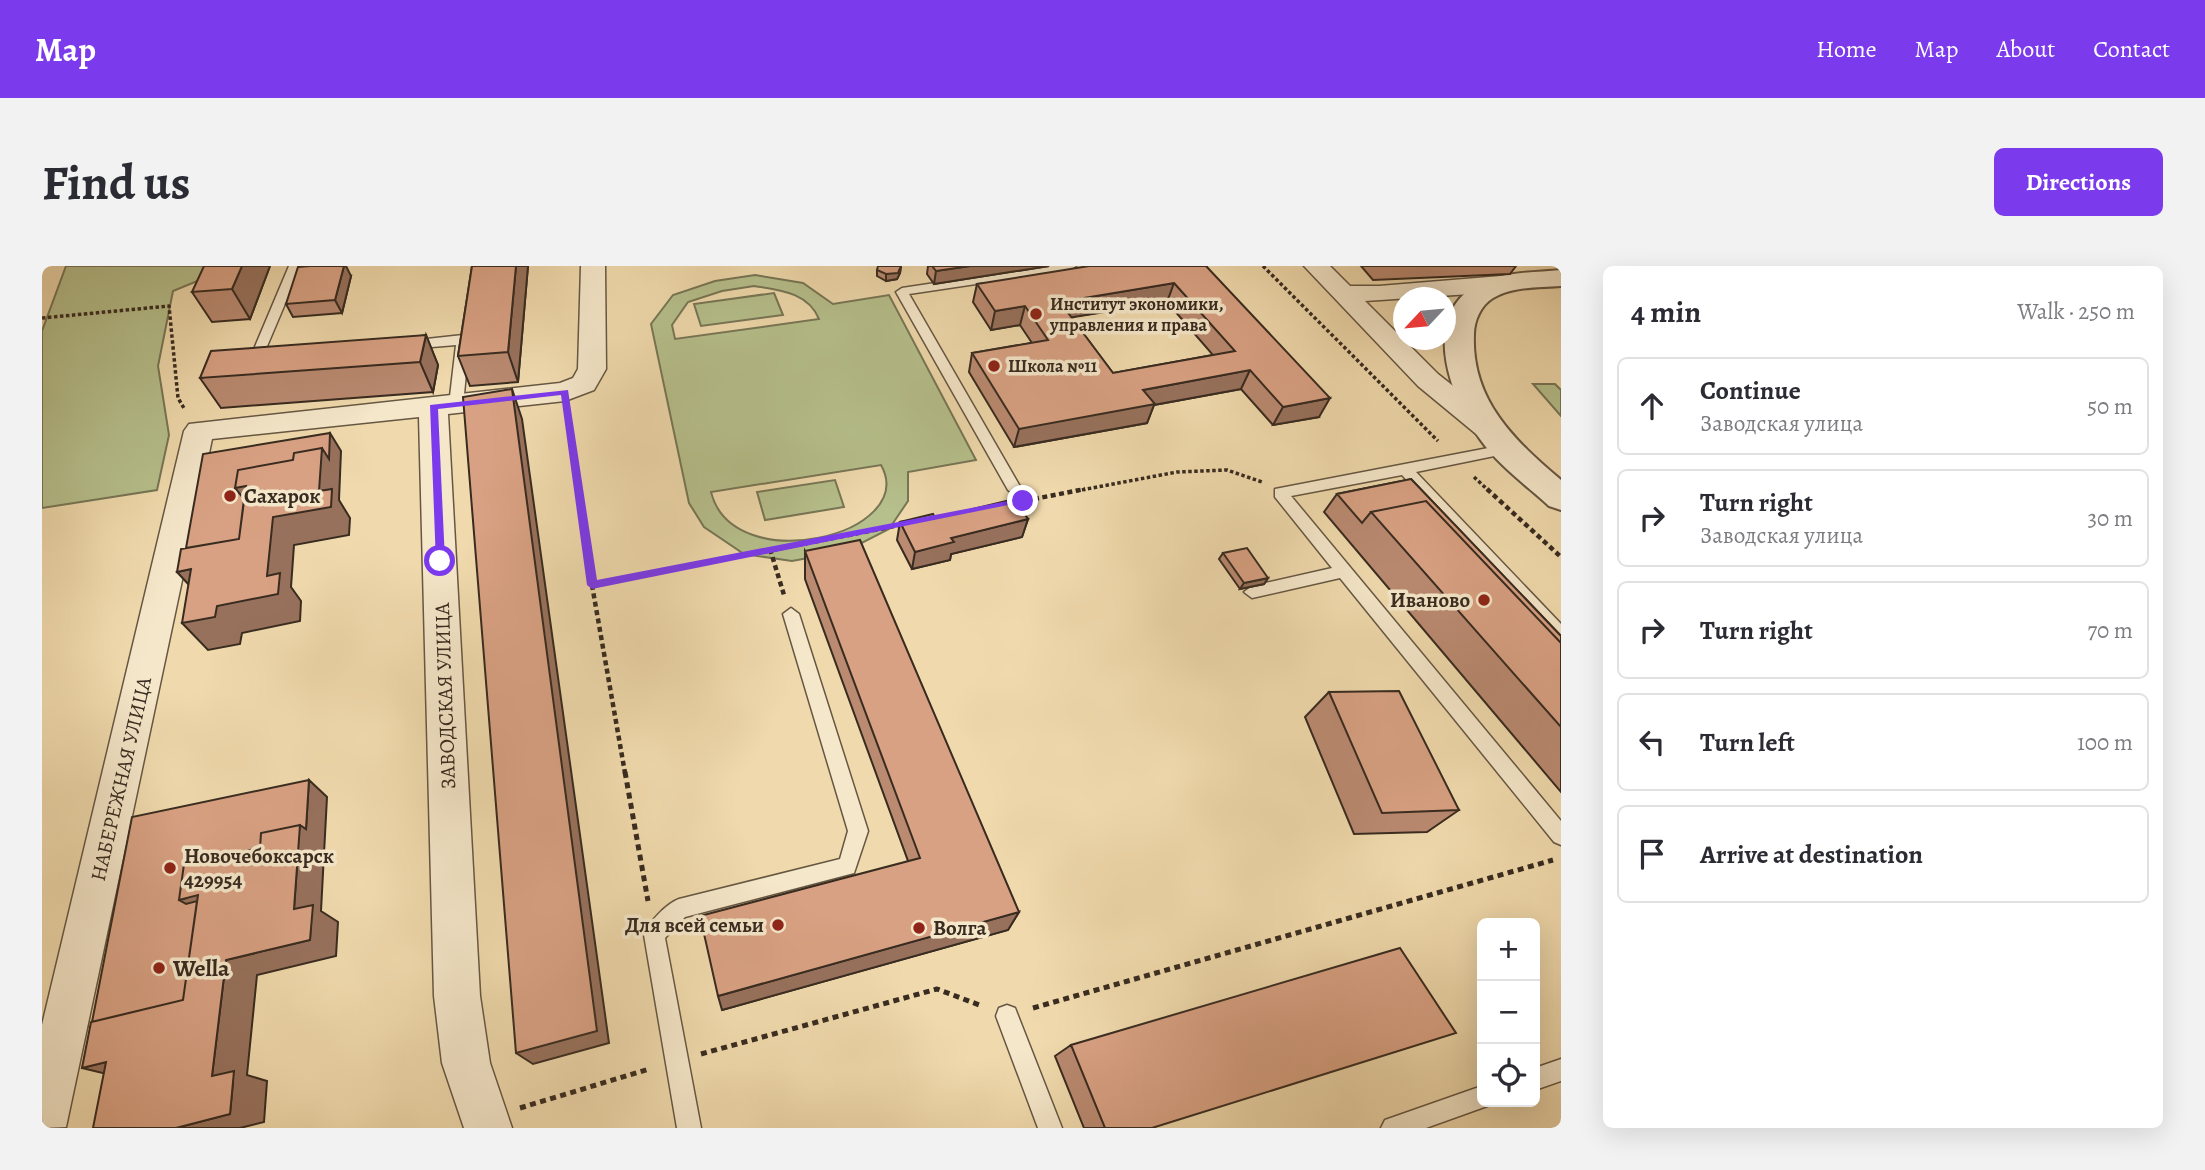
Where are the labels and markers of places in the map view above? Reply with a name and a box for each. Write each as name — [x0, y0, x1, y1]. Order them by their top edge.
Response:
place label: Институт экономики, управления и права — [1049, 292, 1223, 337]
marker: Институт экономики, управления и права — [1028, 306, 1044, 322]
place label: Школа №11 — [1008, 354, 1098, 378]
marker: Школа №11 — [986, 358, 1002, 374]
place label: Сахарок — [244, 482, 321, 510]
marker: Сахарок — [222, 488, 238, 504]
place label: Иваново — [1390, 586, 1470, 614]
marker: Иваново — [1476, 592, 1492, 608]
place label: Новочебоксарск 429954 — [184, 842, 334, 894]
marker: Новочебоксарск 429954 — [162, 860, 178, 876]
place label: Для всей семьи — [625, 911, 764, 939]
place label: Волга — [933, 914, 987, 942]
marker: Для всей семьи — [770, 917, 786, 933]
marker: Волга — [911, 920, 927, 936]
place label: Wella — [172, 952, 230, 984]
marker: Wella — [151, 960, 167, 976]

